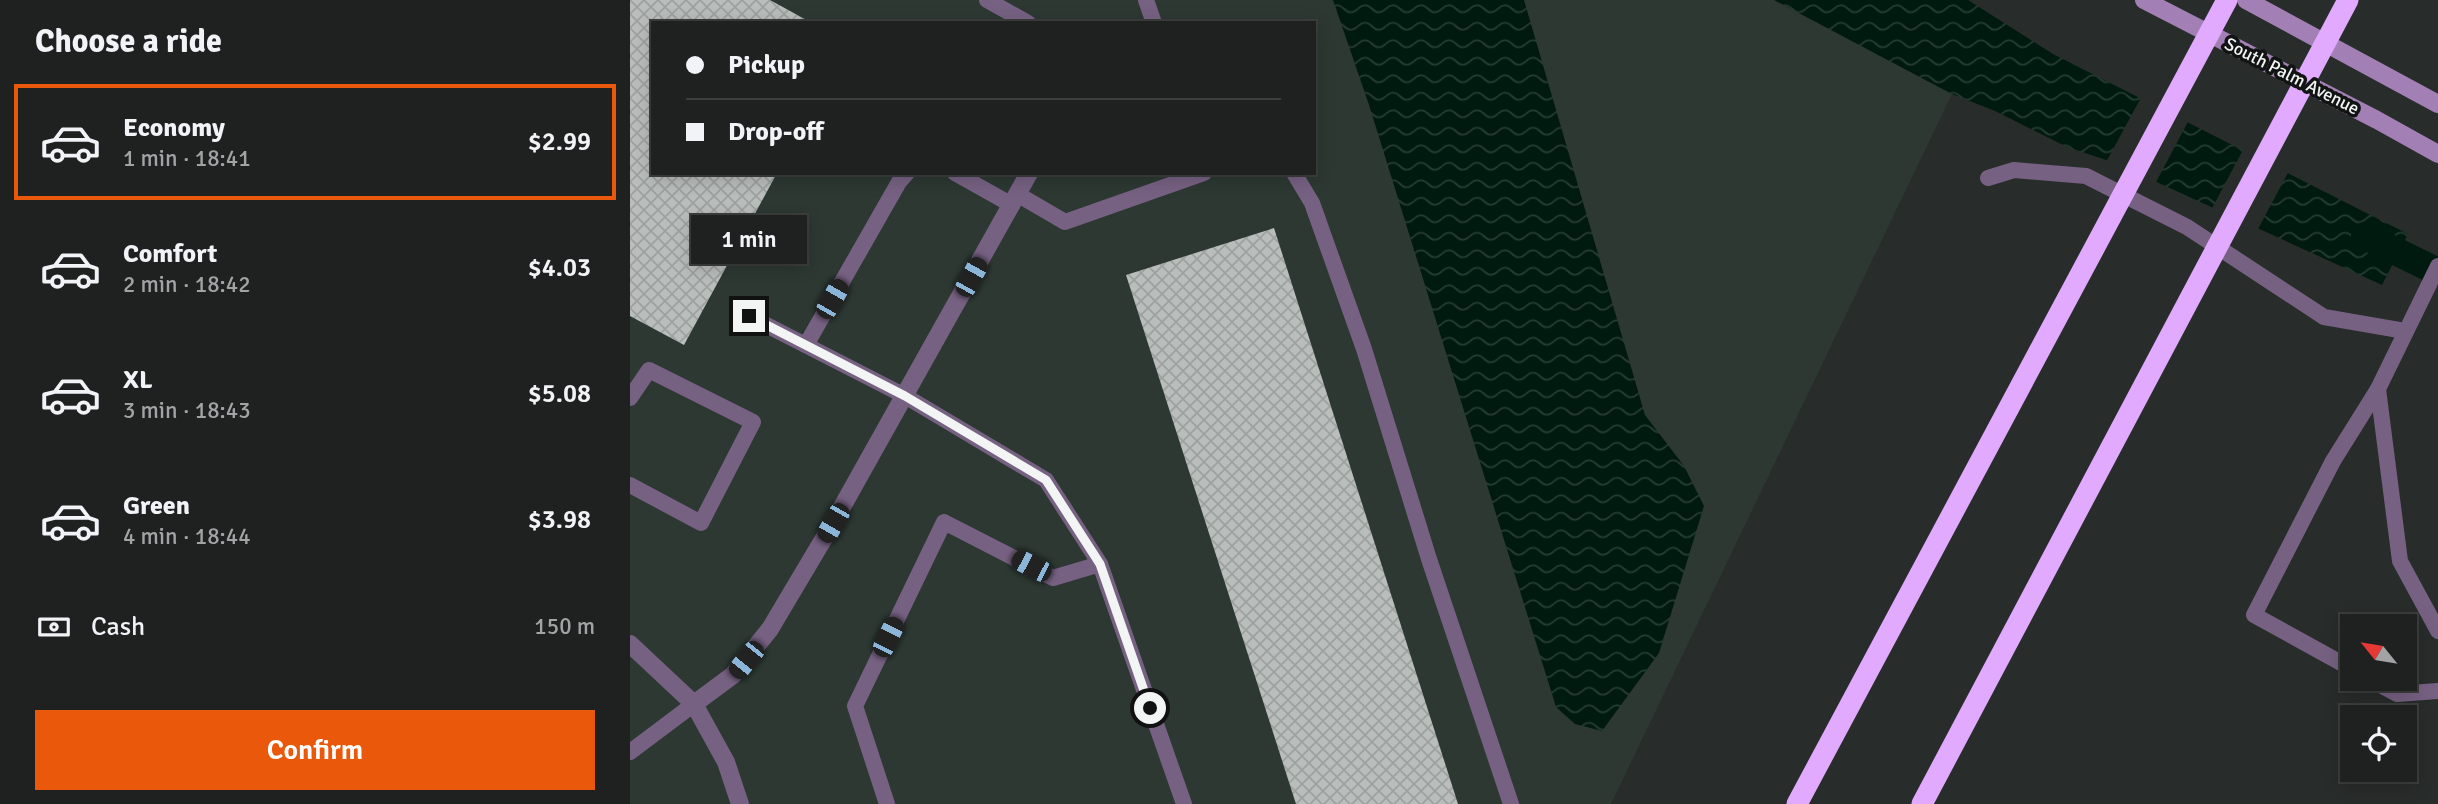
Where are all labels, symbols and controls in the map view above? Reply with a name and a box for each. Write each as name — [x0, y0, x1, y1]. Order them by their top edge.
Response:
text: Choose a ride — [35, 22, 222, 61]
street label: South Palm Avenue — [2221, 33, 2363, 119]
text: Pickup — [728, 49, 805, 81]
icon: car — [39, 111, 102, 174]
text: Economy — [123, 112, 225, 144]
text: Drop-off — [728, 116, 824, 148]
text: $2.99 — [528, 126, 591, 158]
text: 1 min · 18:41 — [123, 144, 251, 173]
callout: 1 min — [691, 215, 807, 264]
text: 1 min — [721, 225, 777, 254]
icon: car — [39, 237, 102, 300]
text: Comfort — [123, 238, 217, 270]
text: $4.03 — [528, 252, 591, 284]
car — [952, 254, 991, 300]
text: 2 min · 18:42 — [123, 270, 251, 299]
car — [813, 276, 852, 322]
route end — [733, 300, 765, 332]
icon: car — [39, 363, 102, 426]
text: XL — [123, 364, 153, 396]
text: $5.08 — [528, 378, 591, 410]
text: 3 min · 18:43 — [123, 396, 251, 425]
icon: car — [39, 489, 102, 552]
text: Green — [123, 490, 190, 522]
car — [814, 500, 853, 546]
text: $3.98 — [528, 504, 591, 536]
text: 4 min · 18:44 — [123, 522, 251, 551]
car — [1008, 547, 1055, 585]
icon: cash — [35, 608, 73, 646]
text: Cash — [91, 611, 145, 643]
text: 150 m — [534, 612, 595, 641]
car — [870, 614, 907, 660]
north arrow — [2340, 614, 2417, 691]
map controls — [2340, 614, 2417, 782]
car — [725, 637, 768, 683]
route start — [1134, 692, 1166, 724]
button: locate — [2340, 705, 2417, 782]
button: Confirm — [35, 710, 595, 790]

